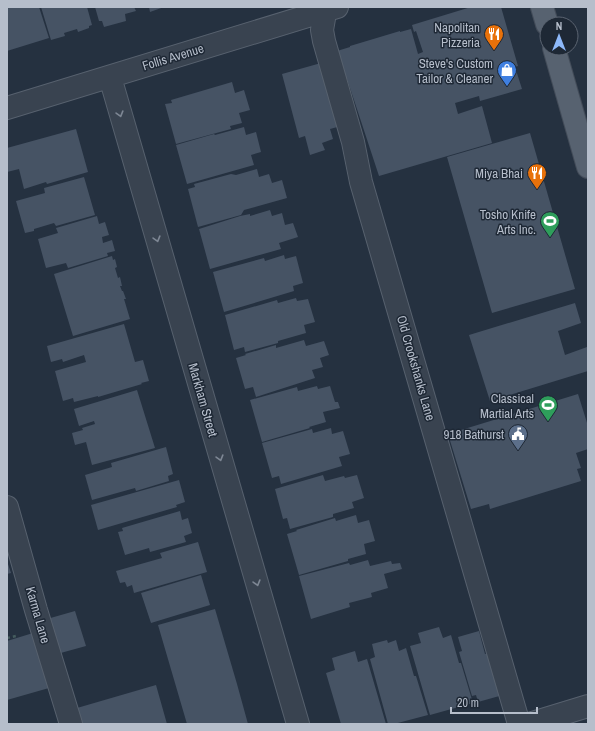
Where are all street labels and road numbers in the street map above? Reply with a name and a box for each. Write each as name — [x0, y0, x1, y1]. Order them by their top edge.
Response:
street label: Follis Avenue — [140, 40, 206, 74]
street label: Old Crookshanks Lane — [393, 314, 439, 423]
street label: Markham Street — [184, 361, 222, 439]
street label: Karma Lane — [22, 585, 54, 645]

